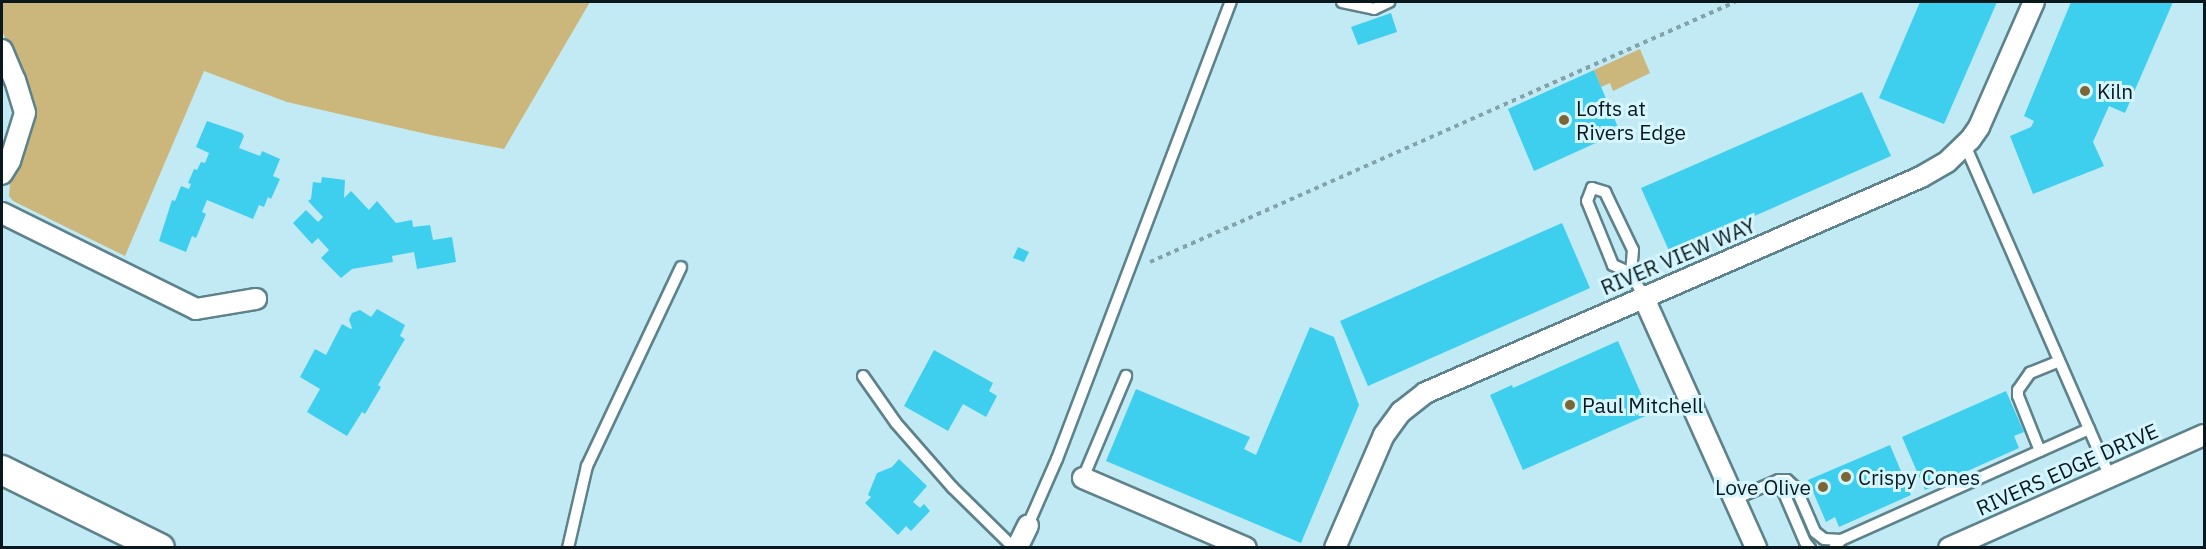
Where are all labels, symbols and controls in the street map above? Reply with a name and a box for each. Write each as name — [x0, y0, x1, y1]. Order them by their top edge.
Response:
place label: Kiln — [2097, 78, 2133, 104]
marker: Kiln — [2078, 84, 2092, 98]
place label: Lofts at Rivers Edge — [1576, 95, 1686, 145]
marker: Lofts at Rivers Edge — [1557, 113, 1571, 127]
street label: RIVER VIEW WAY — [1597, 212, 1759, 300]
place label: Paul Mitchell — [1582, 392, 1703, 418]
marker: Paul Mitchell — [1563, 398, 1577, 412]
street label: RIVERS EDGE DRIVE — [1972, 418, 2162, 520]
place label: Crispy Cones — [1858, 464, 1980, 490]
marker: Crispy Cones — [1839, 470, 1853, 484]
place label: Love Olive — [1715, 474, 1811, 500]
marker: Love Olive — [1816, 480, 1830, 494]

